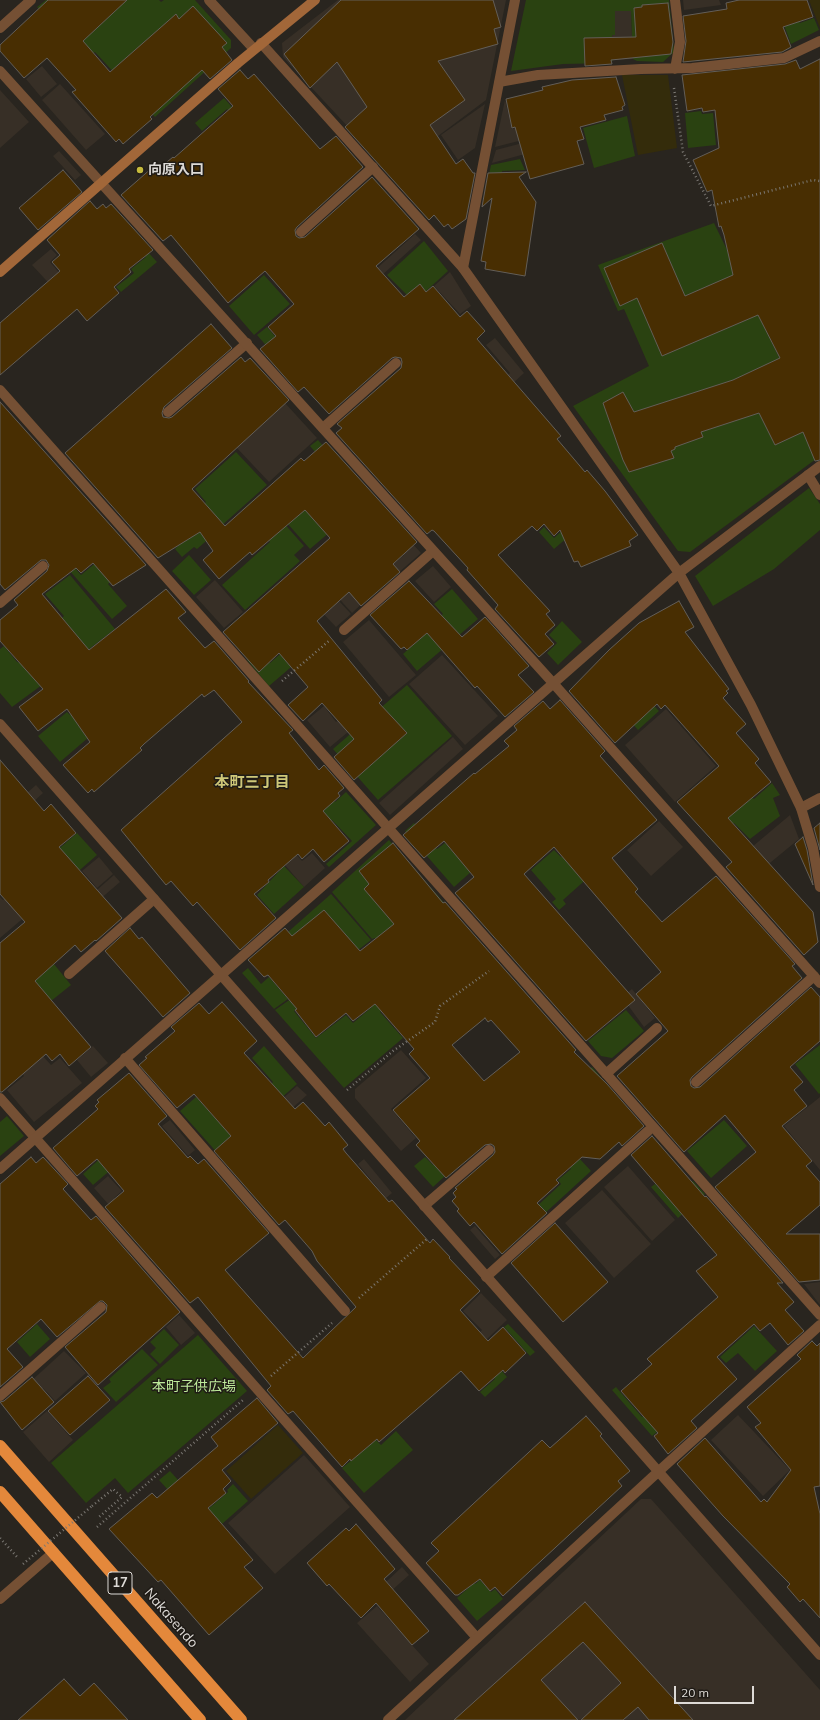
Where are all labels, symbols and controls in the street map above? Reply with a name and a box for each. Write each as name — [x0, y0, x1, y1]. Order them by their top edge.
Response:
place label: 向原入口 — [148, 162, 204, 178]
marker: 向原入口 — [135, 165, 145, 175]
district label: 本町三丁目 — [215, 773, 289, 791]
park label: 本町子供広場 — [152, 1379, 236, 1395]
road number: 17 — [108, 1572, 132, 1594]
street label: Nakasendo — [141, 1585, 201, 1651]
scale bar — [676, 1678, 756, 1704]
text: 20 m — [681, 1685, 709, 1700]

